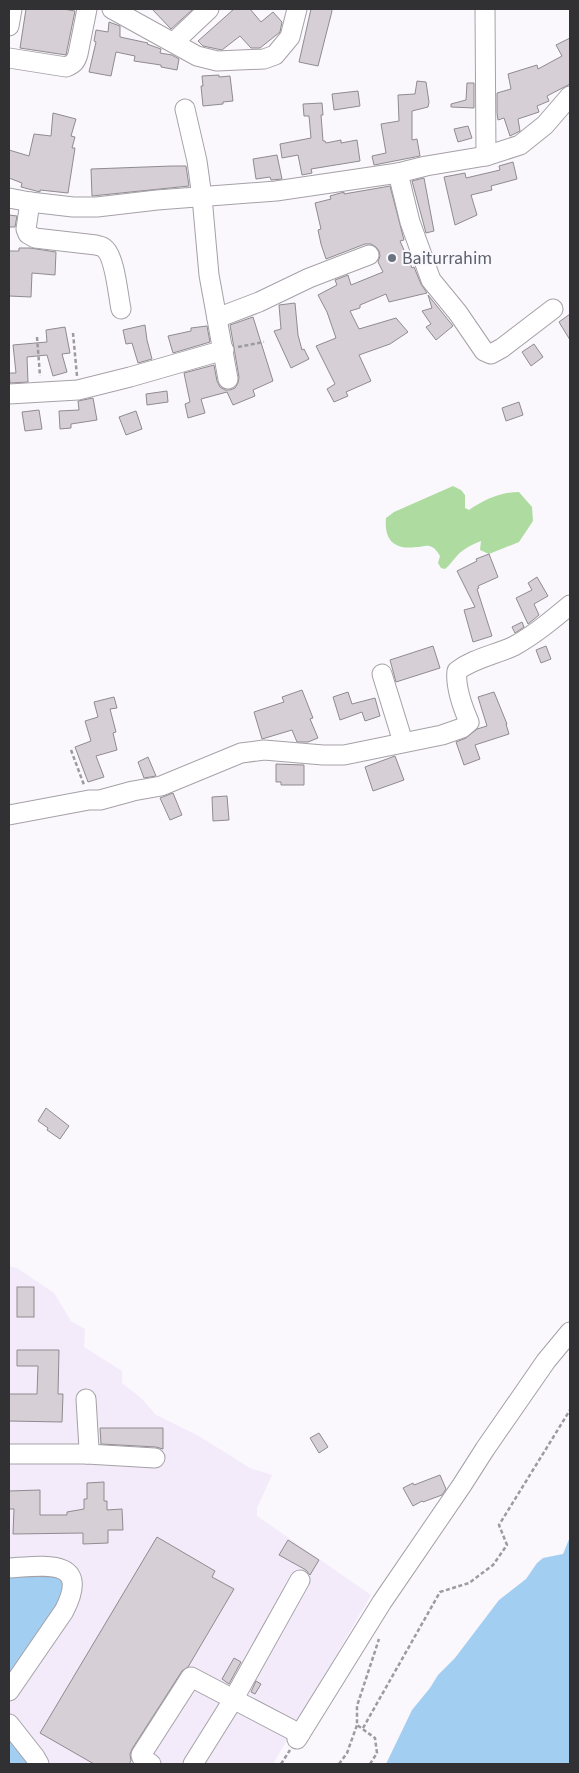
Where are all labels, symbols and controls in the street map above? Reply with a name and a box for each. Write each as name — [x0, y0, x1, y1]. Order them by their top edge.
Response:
place label: Baiturrahim — [402, 246, 492, 271]
marker: Baiturrahim — [386, 252, 398, 264]

